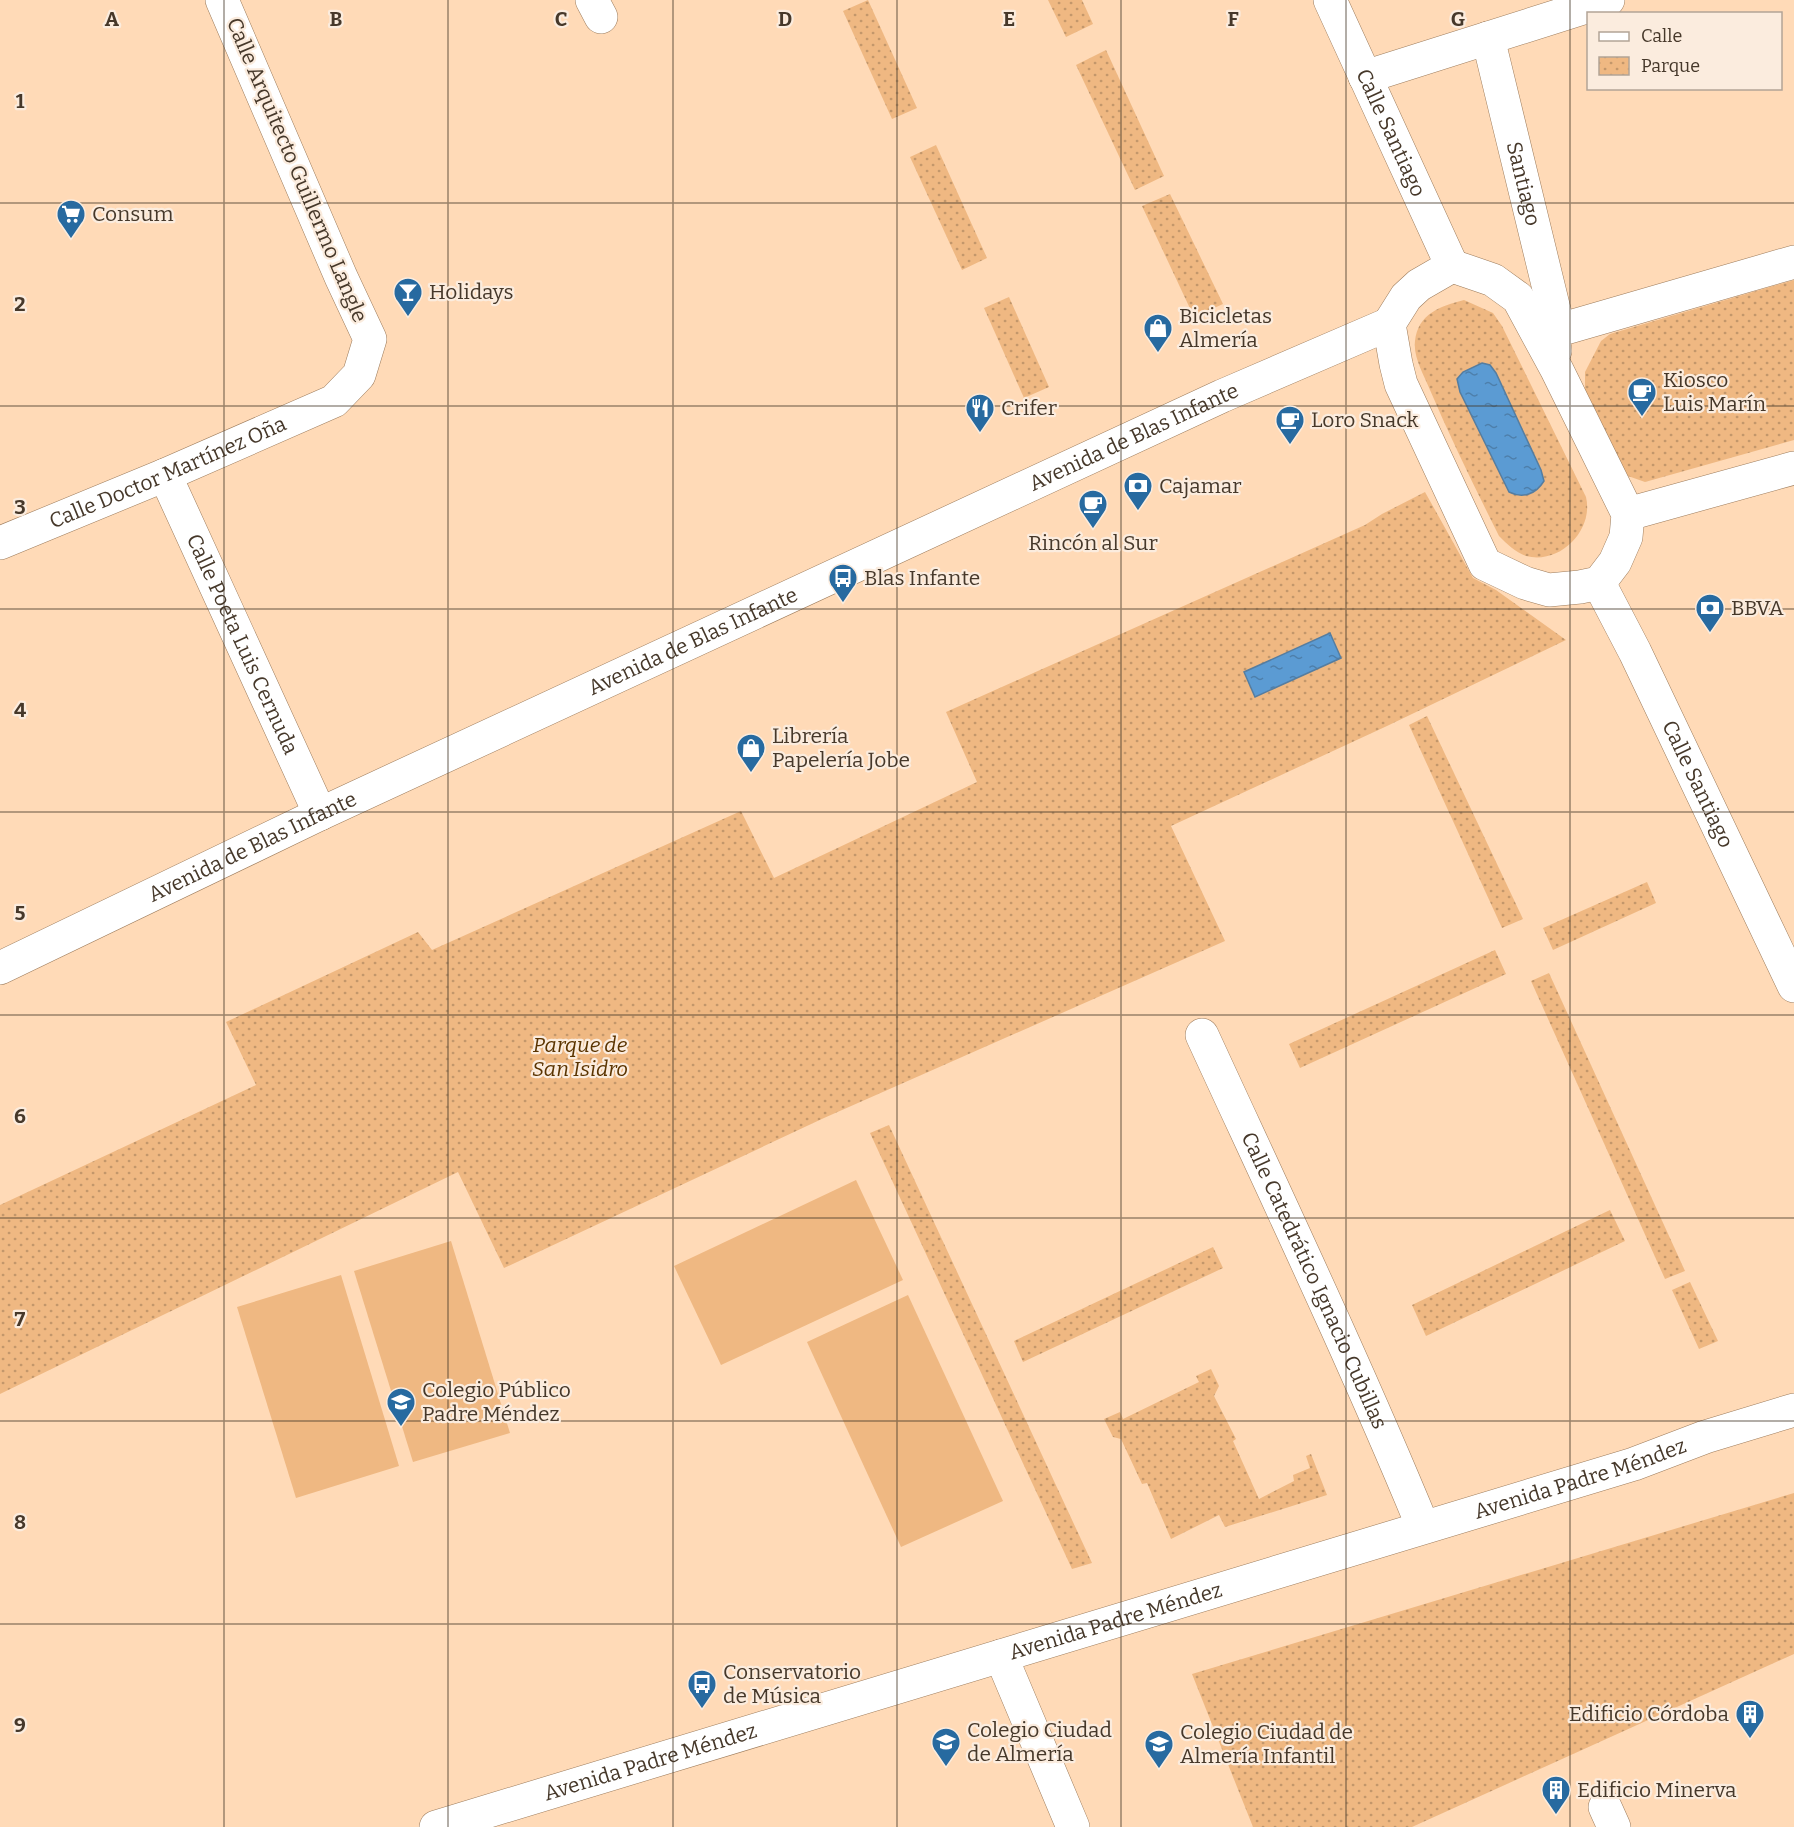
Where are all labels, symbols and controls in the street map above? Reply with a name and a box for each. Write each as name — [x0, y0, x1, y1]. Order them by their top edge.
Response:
text: A — [105, 7, 120, 31]
text: B — [330, 7, 343, 31]
text: C — [555, 7, 567, 31]
text: D — [778, 7, 792, 31]
text: E — [1003, 7, 1015, 31]
text: F — [1227, 7, 1239, 31]
text: G — [1451, 7, 1465, 31]
legend — [1587, 12, 1782, 90]
street label: Calle Arquitecto Guillermo Langle — [221, 14, 373, 326]
text: Calle — [1641, 25, 1682, 47]
text: Parque — [1641, 55, 1700, 77]
street label: Calle Santiago — [1350, 65, 1431, 201]
text: 1 — [16, 89, 25, 113]
street label: Santiago — [1501, 139, 1546, 228]
supermarket icon: Consum — [55, 198, 87, 240]
place label: Consum — [92, 201, 173, 227]
bar icon: Holidays — [392, 276, 424, 318]
place label: Holidays — [429, 279, 513, 305]
text: 2 — [14, 292, 26, 316]
place label: Bicicletas Almería — [1179, 303, 1272, 353]
shop icon: Bicicletas Almería — [1142, 312, 1174, 354]
place label: Kiosco Luis Marín — [1663, 367, 1766, 417]
cafe icon: Kiosco Luis Marín — [1626, 376, 1658, 418]
street label: Avenida de Blas Infante — [1025, 377, 1242, 497]
restaurant icon: Crifer — [964, 392, 996, 434]
place label: Crifer — [1001, 395, 1057, 421]
cafe icon: Loro Snack — [1274, 404, 1306, 446]
place label: Loro Snack — [1311, 407, 1419, 433]
street label: Calle Doctor Martínez Oña — [45, 410, 291, 534]
bank icon: Cajamar — [1122, 470, 1154, 512]
place label: Cajamar — [1159, 473, 1242, 499]
cafe icon: Rincón al Sur — [1077, 488, 1109, 530]
text: 3 — [14, 495, 26, 519]
street label: Calle Poeta Luis Cernuda — [181, 530, 304, 759]
place label: Rincón al Sur — [1028, 530, 1158, 556]
bus stop icon: Blas Infante — [827, 562, 859, 604]
place label: Blas Infante — [864, 565, 980, 591]
street label: Avenida de Blas Infante — [584, 582, 802, 701]
bank icon: BBVA — [1694, 592, 1726, 634]
place label: BBVA — [1731, 595, 1784, 621]
text: 4 — [14, 698, 26, 722]
street label: Calle Santiago — [1656, 716, 1739, 852]
place label: Librería Papelería Jobe — [772, 723, 910, 773]
shop icon: Librería Papelería Jobe — [735, 732, 767, 774]
street label: Avenida de Blas Infante — [144, 786, 361, 908]
text: 5 — [15, 901, 26, 925]
park label: Parque de San Isidro — [532, 1032, 628, 1082]
text: 6 — [14, 1104, 26, 1128]
street label: Calle Catedrático Ignacio Cubillas — [1236, 1128, 1393, 1433]
text: 7 — [15, 1307, 26, 1331]
place label: Colegio Público Padre Méndez — [422, 1377, 571, 1427]
school or university icon: Colegio Público Padre Méndez — [385, 1386, 417, 1428]
street label: Avenida Padre Méndez — [1471, 1432, 1690, 1525]
text: 8 — [14, 1510, 26, 1534]
street label: Avenida Padre Méndez — [1006, 1577, 1225, 1666]
place label: Conservatorio de Música — [723, 1659, 861, 1709]
bus stop icon: Conservatorio de Música — [686, 1668, 718, 1710]
building icon: Edificio Córdoba — [1734, 1698, 1766, 1740]
place label: Edificio Córdoba — [1569, 1701, 1729, 1727]
text: 9 — [14, 1713, 26, 1737]
place label: Colegio Ciudad de Almería — [967, 1717, 1112, 1767]
street label: Avenida Padre Méndez — [541, 1718, 760, 1807]
place label: Colegio Ciudad de Almería Infantil — [1180, 1719, 1353, 1769]
school or university icon: Colegio Ciudad de Almería — [930, 1726, 962, 1768]
school or university icon: Colegio Ciudad de Almería Infantil — [1143, 1728, 1175, 1770]
building icon: Edificio Minerva — [1540, 1774, 1572, 1816]
place label: Edificio Minerva — [1577, 1777, 1737, 1803]

